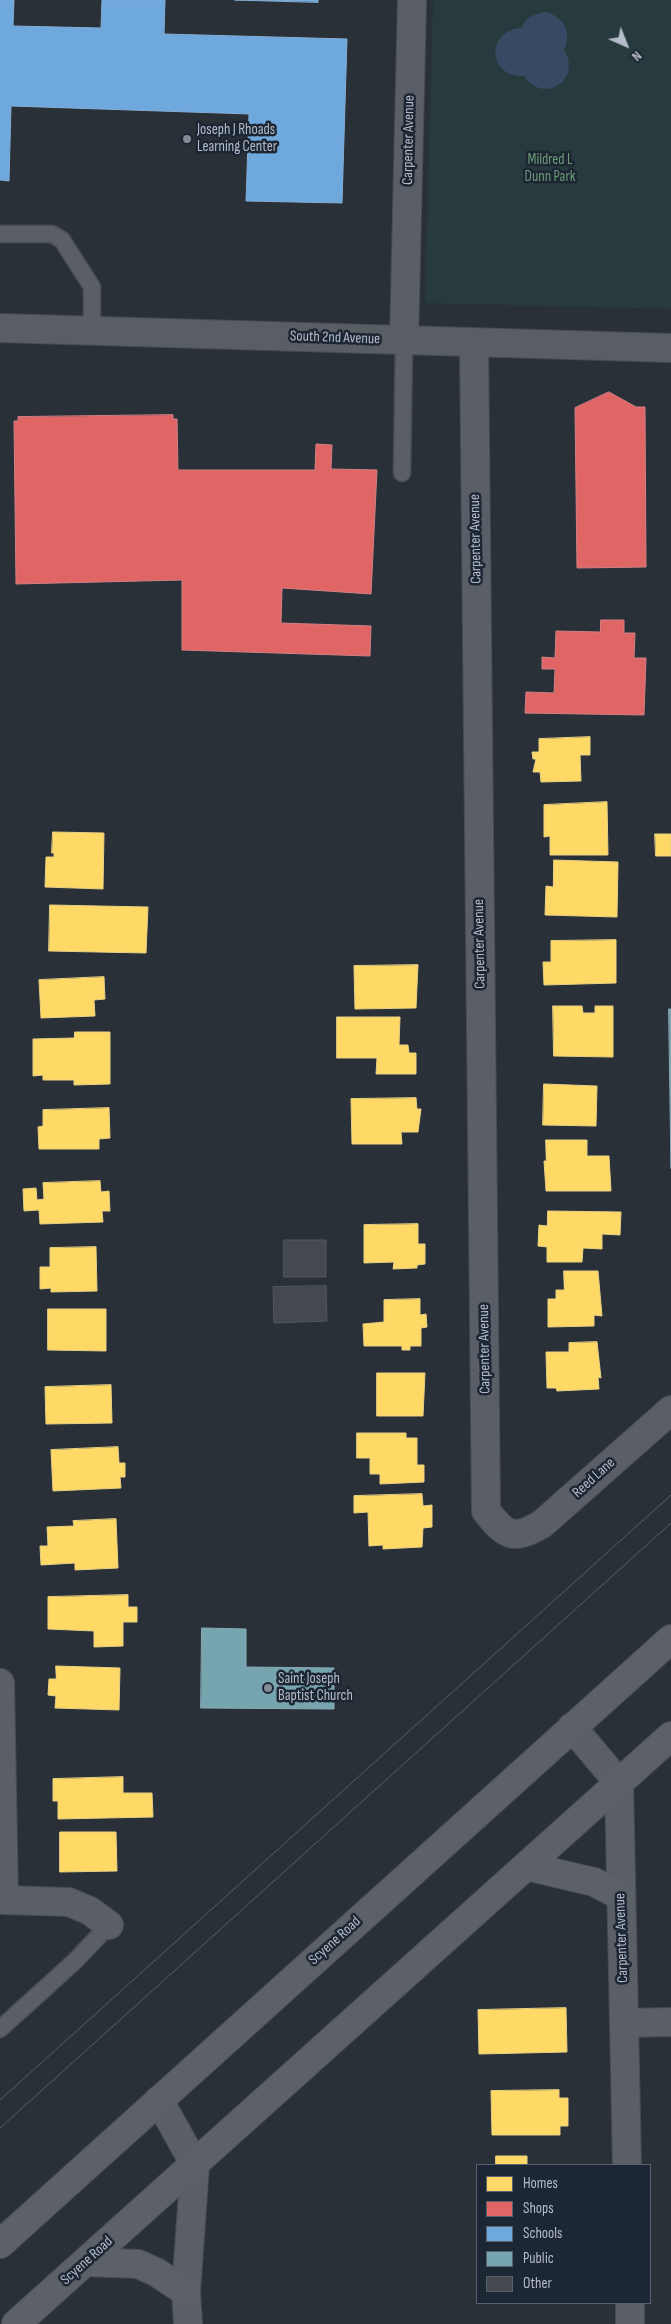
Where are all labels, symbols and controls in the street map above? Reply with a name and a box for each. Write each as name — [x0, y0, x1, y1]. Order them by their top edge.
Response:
north arrow — [601, 20, 651, 70]
text: N — [628, 47, 645, 65]
street label: Carpenter Avenue — [399, 95, 419, 185]
place label: Joseph J Rhoads Learning Center — [197, 121, 277, 156]
marker: Joseph J Rhoads Learning Center — [181, 133, 193, 145]
park label: Mildred L Dunn Park — [525, 151, 575, 186]
street label: South 2nd Avenue — [290, 327, 380, 349]
street label: Carpenter Avenue — [466, 494, 486, 584]
street label: Carpenter Avenue — [470, 899, 490, 989]
street label: Carpenter Avenue — [475, 1304, 495, 1394]
street label: Reed Lane — [569, 1454, 619, 1502]
place label: Saint Joseph Baptist Church — [278, 1670, 353, 1705]
marker: Saint Joseph Baptist Church — [262, 1682, 274, 1694]
street label: Carpenter Avenue — [611, 1893, 633, 1983]
street label: Scyene Road — [305, 1913, 365, 1969]
legend — [476, 2164, 651, 2304]
text: Homes — [523, 2174, 558, 2193]
text: Shops — [523, 2199, 554, 2218]
text: Schools — [523, 2224, 562, 2243]
street label: Scyene Road — [57, 2233, 117, 2289]
text: Public — [523, 2249, 554, 2268]
text: Other — [523, 2274, 552, 2293]

